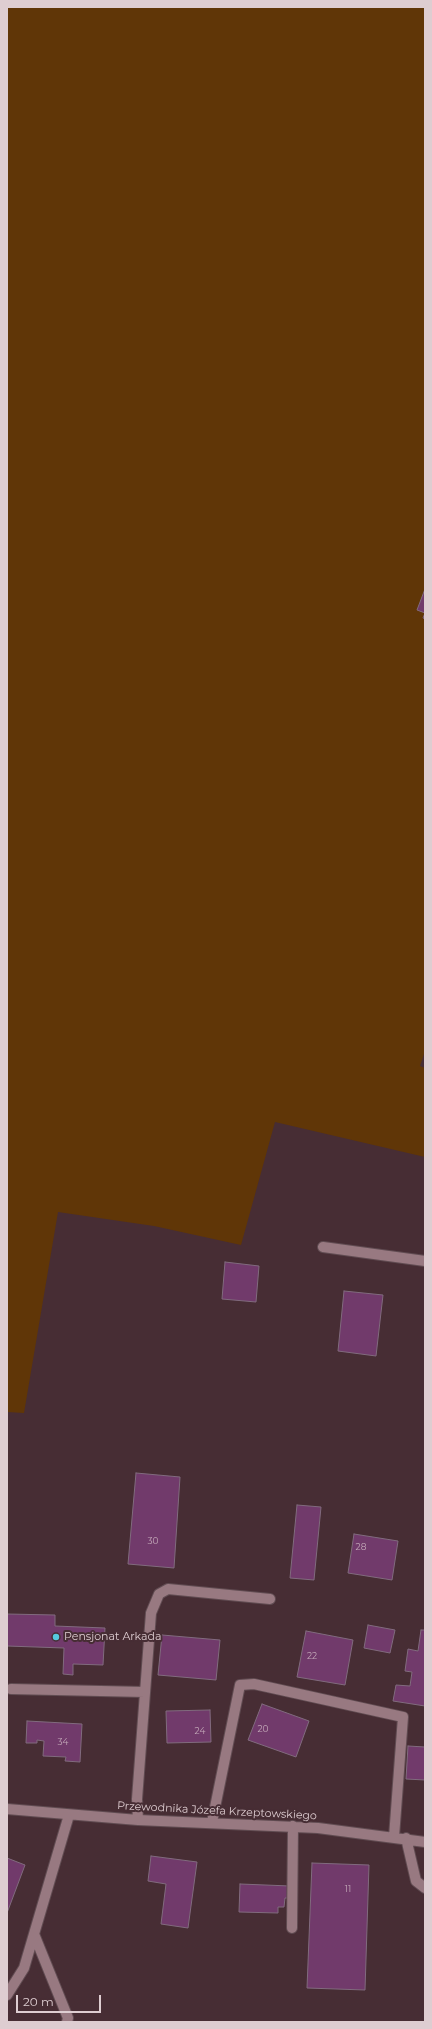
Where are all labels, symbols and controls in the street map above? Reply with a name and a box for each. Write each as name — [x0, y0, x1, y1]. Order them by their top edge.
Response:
house number: 30 — [147, 1536, 159, 1546]
house number: 28 — [356, 1542, 366, 1552]
place label: Pensjonat Arkada — [64, 1630, 162, 1644]
marker: Pensjonat Arkada — [51, 1632, 61, 1642]
house number: 22 — [307, 1651, 317, 1661]
house number: 20 — [257, 1724, 269, 1734]
house number: 24 — [195, 1726, 205, 1736]
house number: 34 — [57, 1737, 69, 1747]
street label: Przewodnika Józefa Krzeptowskiego — [117, 1799, 317, 1823]
house number: 11 — [345, 1884, 351, 1894]
scale bar — [18, 1987, 103, 2013]
text: 20 m — [23, 1994, 54, 2009]

